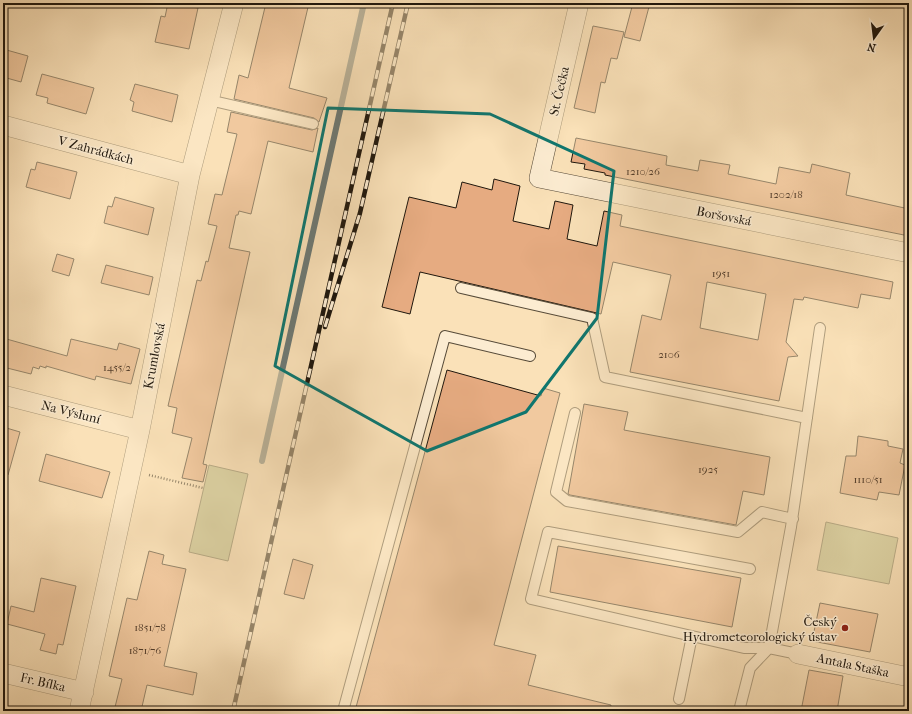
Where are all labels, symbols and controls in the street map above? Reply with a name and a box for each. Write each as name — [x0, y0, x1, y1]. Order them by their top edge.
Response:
north arrow — [854, 18, 894, 58]
text: N — [865, 40, 877, 55]
street label: St. Čečka — [546, 64, 572, 117]
street label: V Zahrádkách — [56, 132, 136, 167]
house number: 1210/26 — [626, 165, 660, 178]
house number: 1202/18 — [769, 188, 803, 201]
street label: Boršovská — [695, 203, 754, 229]
house number: 1951 — [712, 267, 730, 280]
street label: Krumlovská — [140, 321, 168, 390]
house number: 2106 — [658, 348, 680, 361]
house number: 1455/2 — [103, 361, 131, 374]
street label: Na Výsluní — [40, 397, 102, 427]
house number: 1925 — [698, 463, 718, 476]
house number: 1110/51 — [853, 473, 883, 486]
place label: Český Hydrometeorologický ústav — [683, 614, 838, 644]
house number: 1851/78 — [134, 621, 166, 634]
marker: Český Hydrometeorologický ústav — [840, 623, 850, 633]
house number: 1871/76 — [129, 644, 161, 657]
street label: Antala Staška — [814, 650, 892, 680]
street label: Fr. Bílka — [19, 670, 68, 695]

